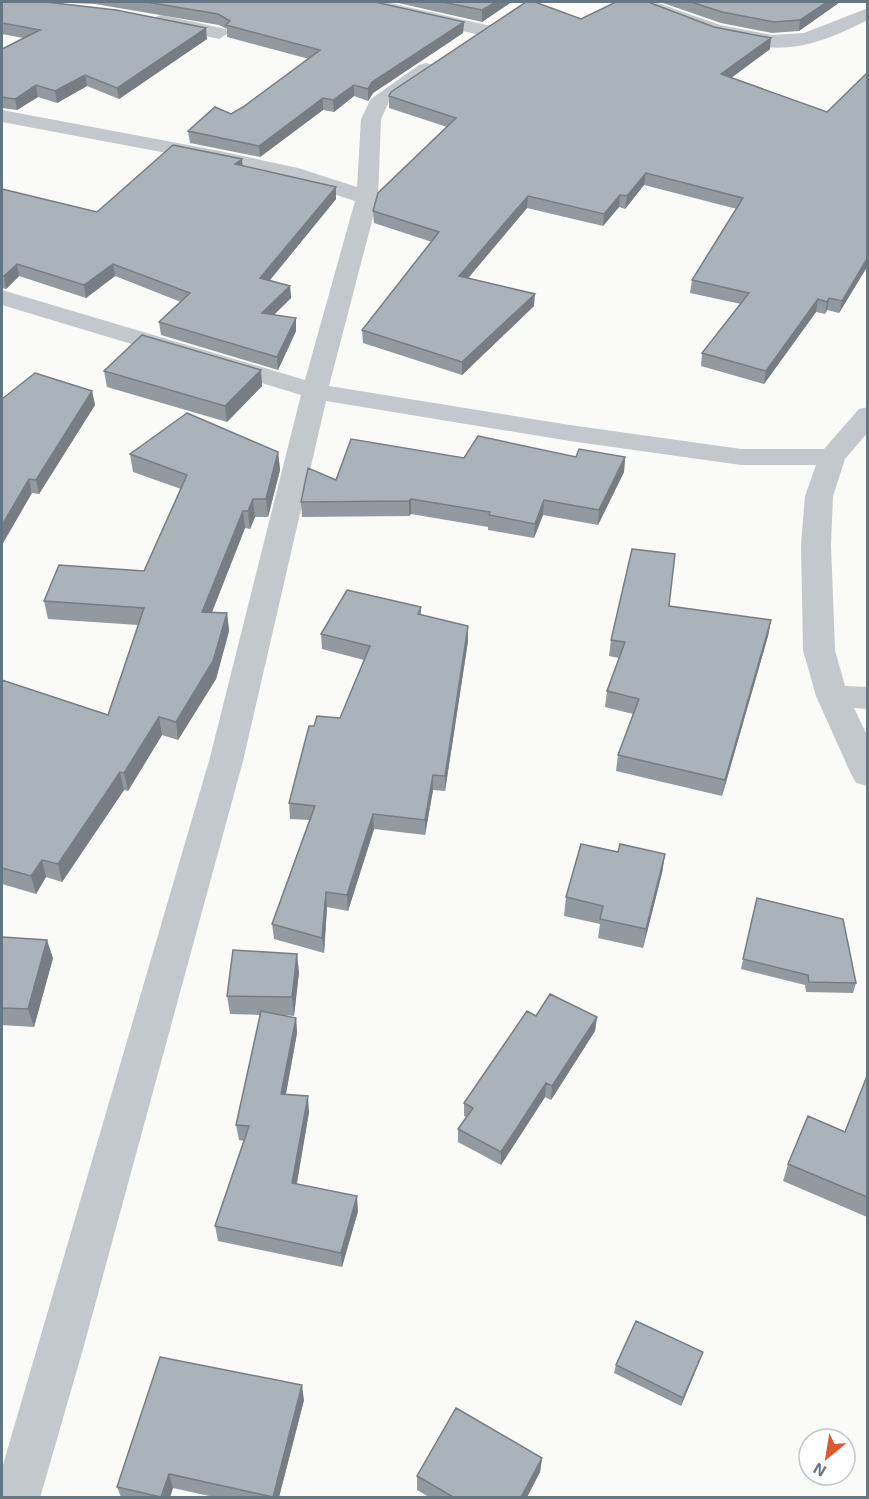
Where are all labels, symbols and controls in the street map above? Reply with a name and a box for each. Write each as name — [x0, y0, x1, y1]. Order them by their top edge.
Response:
north arrow — [797, 1427, 857, 1487]
text: N — [809, 1459, 829, 1482]

